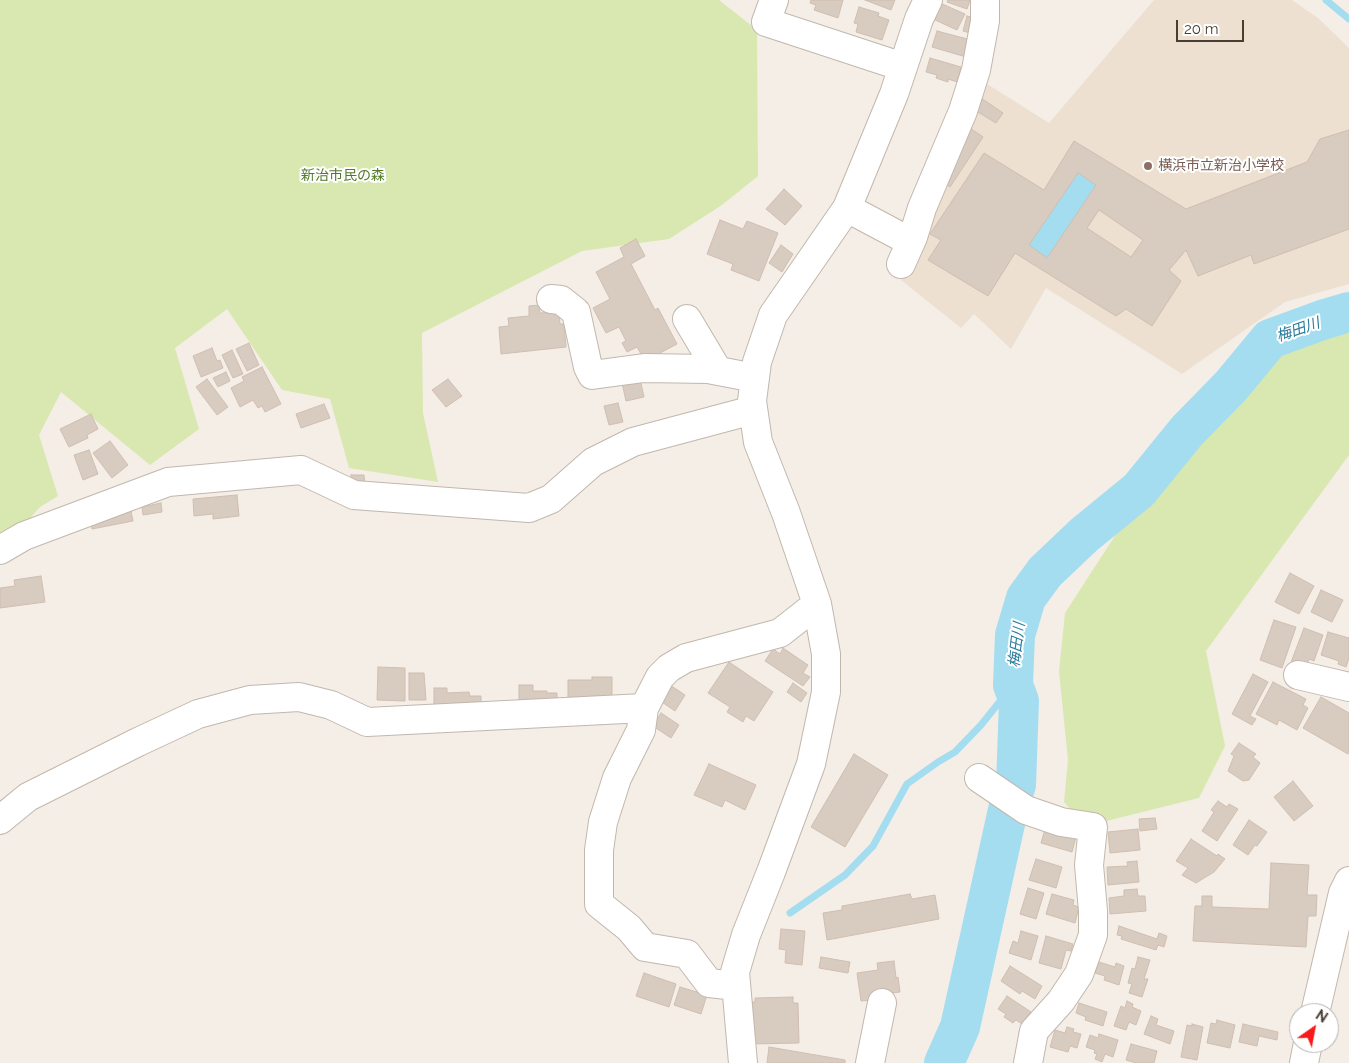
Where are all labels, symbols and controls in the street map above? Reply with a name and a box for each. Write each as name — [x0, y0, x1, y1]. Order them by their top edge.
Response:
scale bar — [1179, 10, 1246, 42]
text: 20 m — [1184, 20, 1219, 38]
place label: 横浜市立新治小学校 — [1158, 158, 1284, 174]
marker: 横浜市立新治小学校 — [1142, 160, 1154, 172]
park label: 新治市民の森 — [301, 168, 385, 184]
water label: 梅田川 — [1274, 314, 1322, 346]
water label: 梅田川 — [1005, 622, 1029, 668]
north arrow — [1289, 1003, 1339, 1053]
text: N — [1313, 1007, 1330, 1026]

